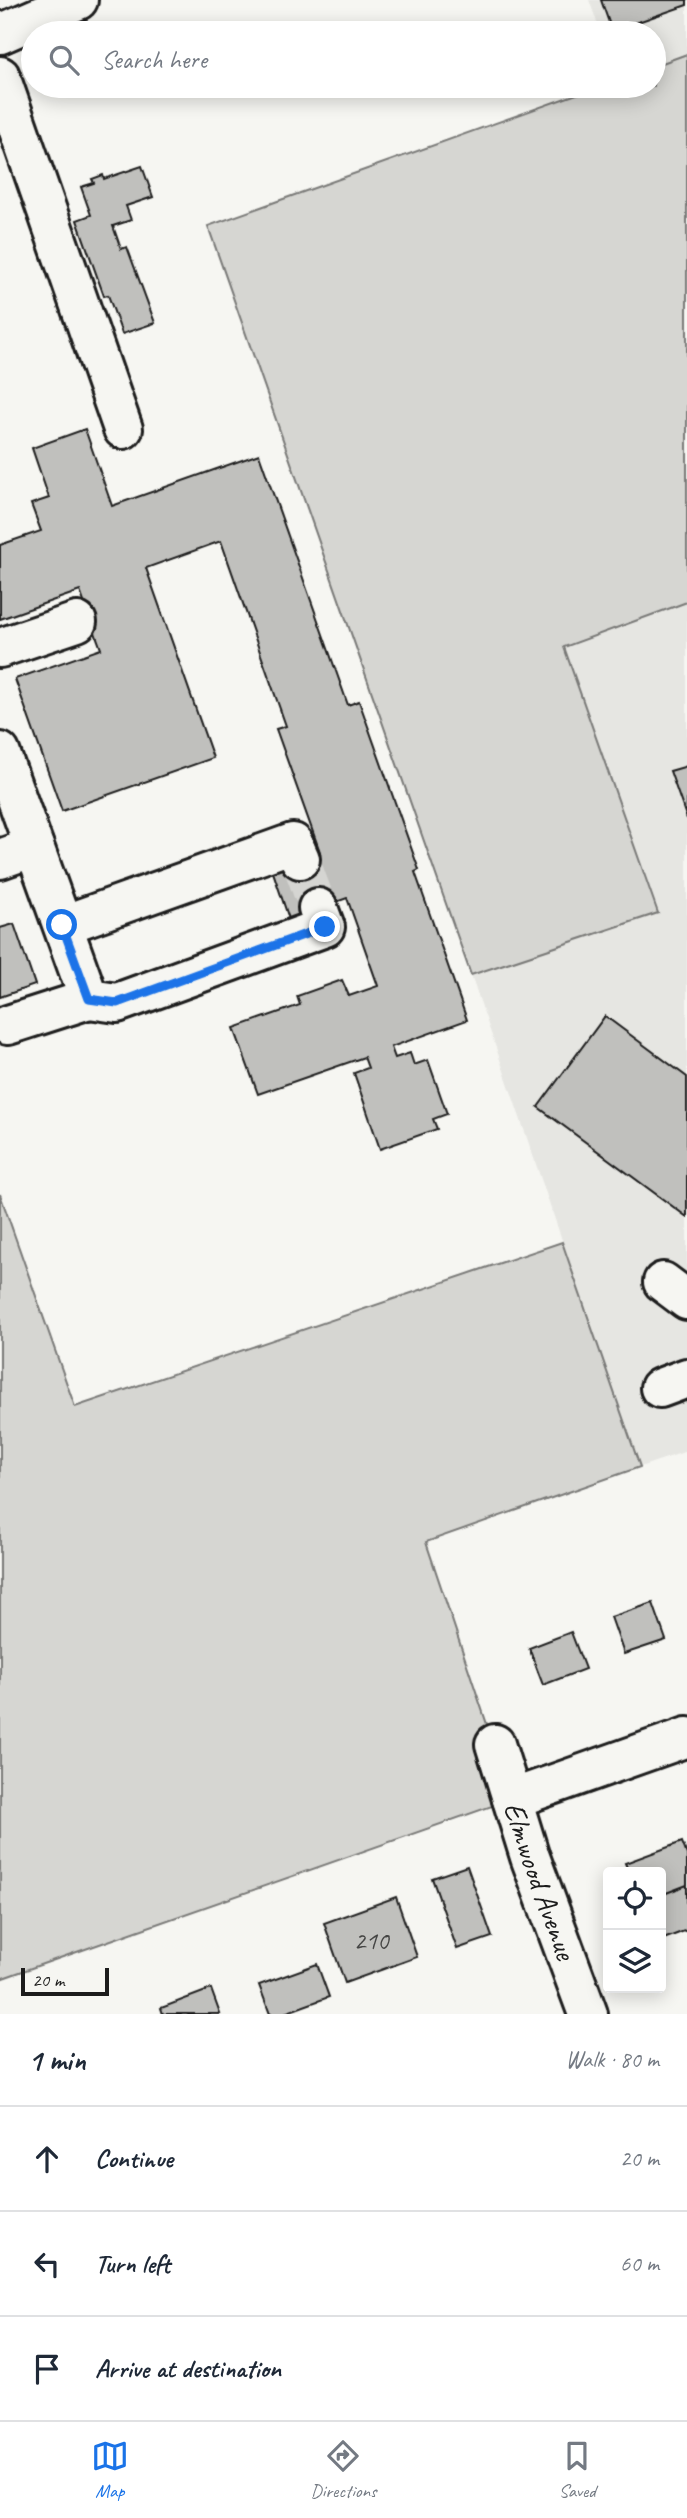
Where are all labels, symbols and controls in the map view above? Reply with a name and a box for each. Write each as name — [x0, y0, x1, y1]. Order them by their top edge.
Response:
search box — [21, 21, 666, 98]
icon: search — [45, 41, 83, 79]
text: Search here — [101, 43, 207, 76]
route start — [46, 909, 77, 940]
route end — [309, 911, 340, 942]
street label: Elmwood Avenue — [495, 1798, 586, 1967]
map controls — [603, 1867, 666, 1993]
button: locate — [603, 1867, 666, 1930]
house number: 210 — [353, 1924, 391, 1957]
button: layers — [603, 1930, 666, 1993]
scale bar — [21, 1965, 108, 1997]
text: 20 m — [32, 1968, 64, 1992]
text: 1 min — [28, 2041, 85, 2079]
text: Walk · 80 m — [566, 2045, 659, 2074]
icon: ahead — [28, 2140, 66, 2178]
text: Continue — [95, 2142, 173, 2175]
text: 20 m — [620, 2144, 659, 2173]
icon: left — [28, 2245, 66, 2283]
text: Turn left — [95, 2247, 170, 2280]
text: 60 m — [620, 2249, 659, 2278]
icon: arrive — [28, 2350, 66, 2388]
text: Arrive at destination — [95, 2352, 281, 2385]
tab: Map — [91, 2437, 129, 2503]
tab: Directions — [310, 2437, 377, 2503]
tab: Saved — [558, 2437, 596, 2503]

